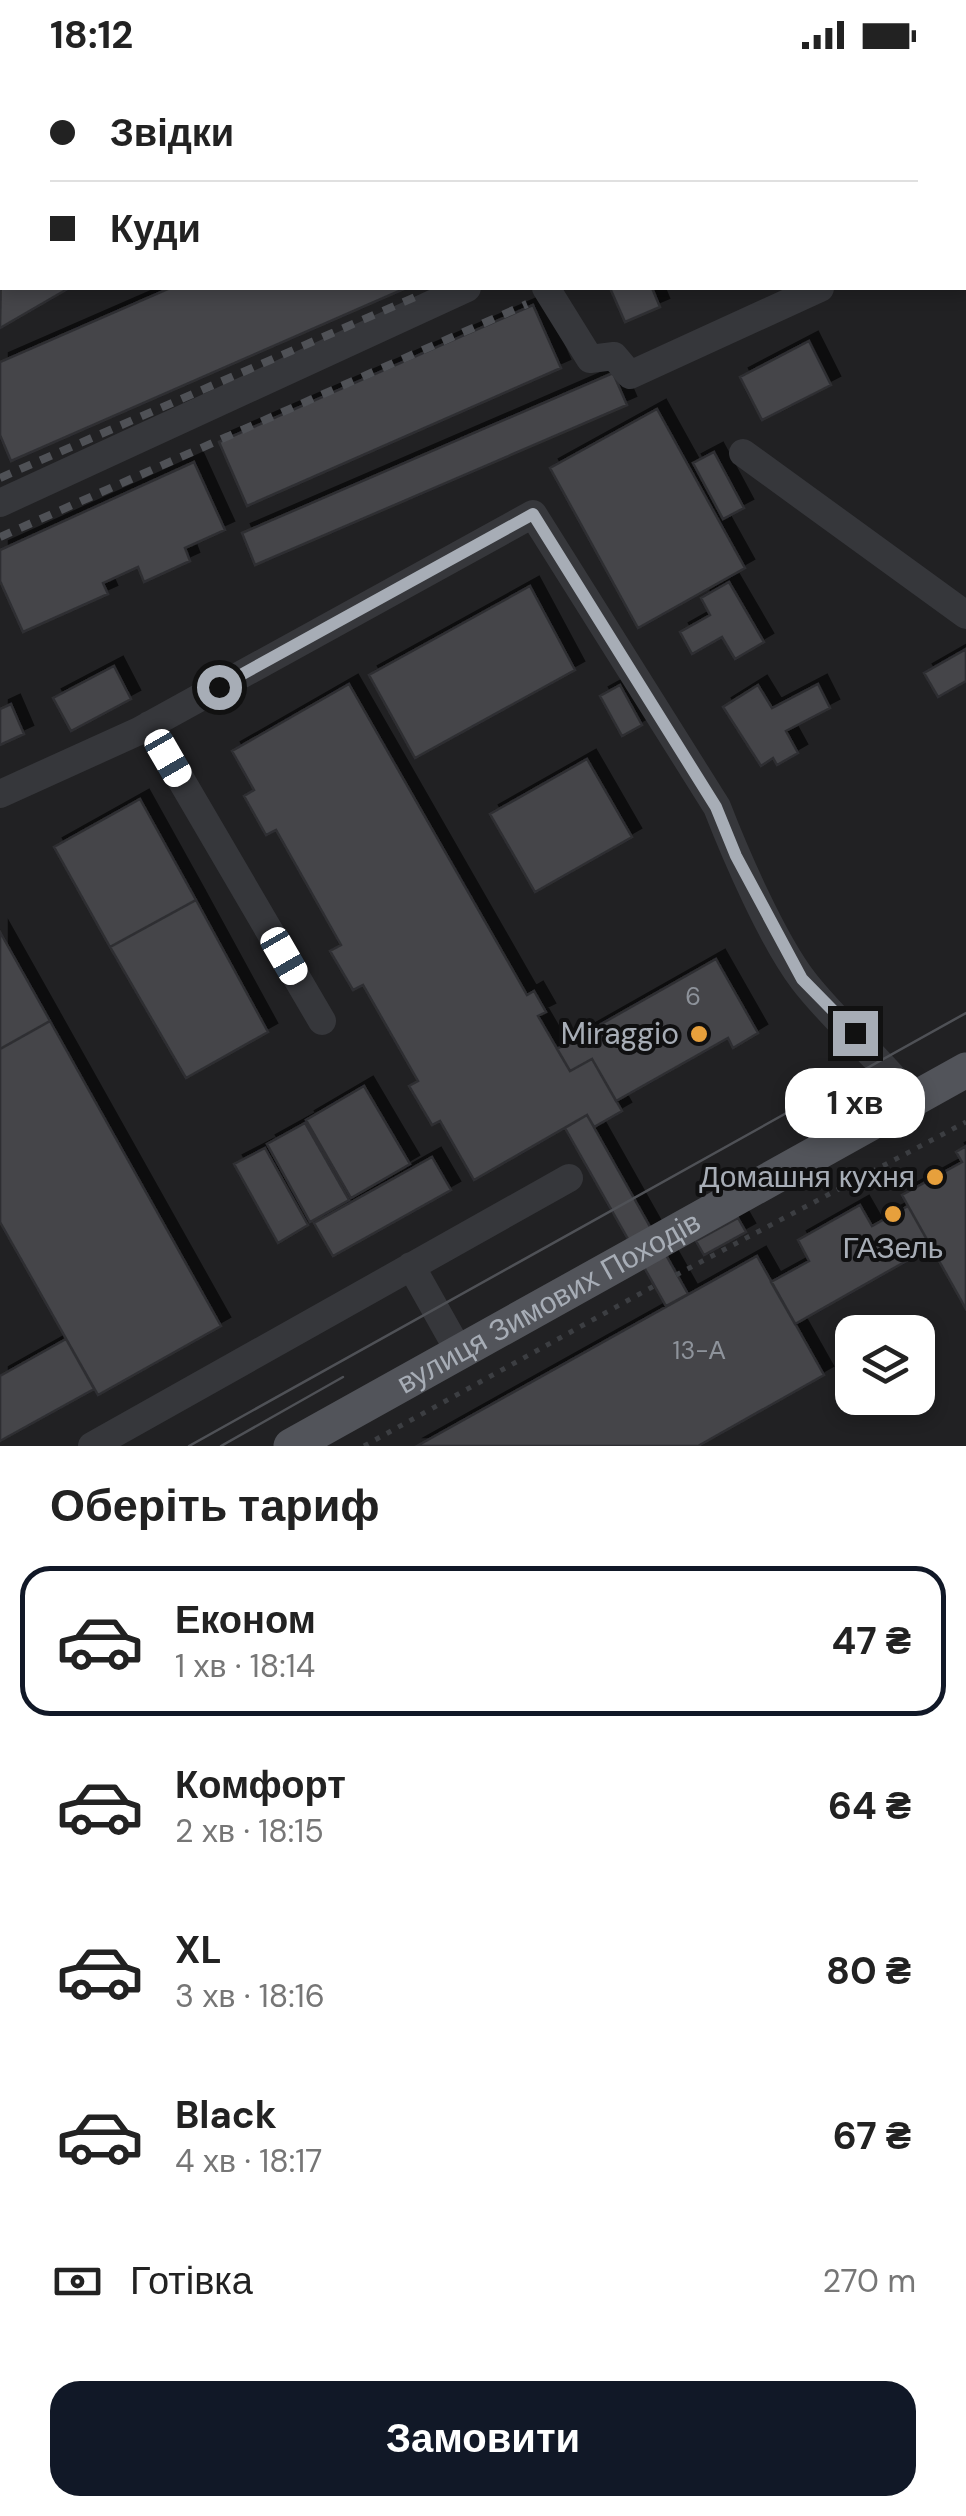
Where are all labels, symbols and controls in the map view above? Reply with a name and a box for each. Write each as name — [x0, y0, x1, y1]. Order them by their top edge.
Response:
text: 18:12 — [50, 10, 133, 60]
text: Звідки — [110, 108, 234, 158]
text: Куди — [110, 204, 201, 254]
route start — [197, 665, 242, 710]
car — [140, 725, 196, 791]
car — [256, 923, 312, 989]
house number: 6 — [685, 980, 701, 1013]
route end — [833, 1011, 878, 1056]
place label: Miraggio — [561, 1014, 679, 1053]
marker: Miraggio — [688, 1023, 710, 1045]
callout: 1 хв — [785, 1068, 925, 1138]
text: 1 хв — [827, 1082, 883, 1124]
place label: Домашня кухня — [699, 1157, 915, 1196]
marker: Домашня кухня — [924, 1166, 946, 1188]
street label: вулиця Зимових Походів — [390, 1202, 707, 1402]
marker: ГАЗель — [882, 1203, 904, 1225]
place label: ГАЗель — [843, 1228, 943, 1267]
map controls — [835, 1315, 935, 1415]
button: layers — [835, 1315, 935, 1415]
house number: 13-А — [673, 1334, 726, 1367]
text: Оберіть тариф — [50, 1476, 380, 1535]
text: Економ — [175, 1595, 316, 1645]
icon: car — [55, 1596, 145, 1686]
text: 47 ₴ — [832, 1616, 911, 1666]
text: 1 хв · 18:14 — [175, 1645, 315, 1687]
text: Комфорт — [175, 1760, 346, 1810]
icon: car — [55, 1761, 145, 1851]
text: 64 ₴ — [828, 1781, 911, 1831]
text: 2 хв · 18:15 — [175, 1810, 324, 1852]
text: XL — [175, 1925, 222, 1975]
icon: car — [55, 1926, 145, 2016]
text: 80 ₴ — [826, 1946, 911, 1996]
text: 3 хв · 18:16 — [175, 1975, 325, 2017]
text: Black — [175, 2090, 277, 2140]
icon: car — [55, 2091, 145, 2181]
text: 67 ₴ — [833, 2111, 911, 2161]
text: 4 хв · 18:17 — [175, 2140, 322, 2182]
icon: cash — [50, 2254, 105, 2309]
text: Готівка — [130, 2256, 253, 2306]
text: 270 m — [823, 2260, 916, 2302]
button: Замовити — [50, 2381, 916, 2496]

